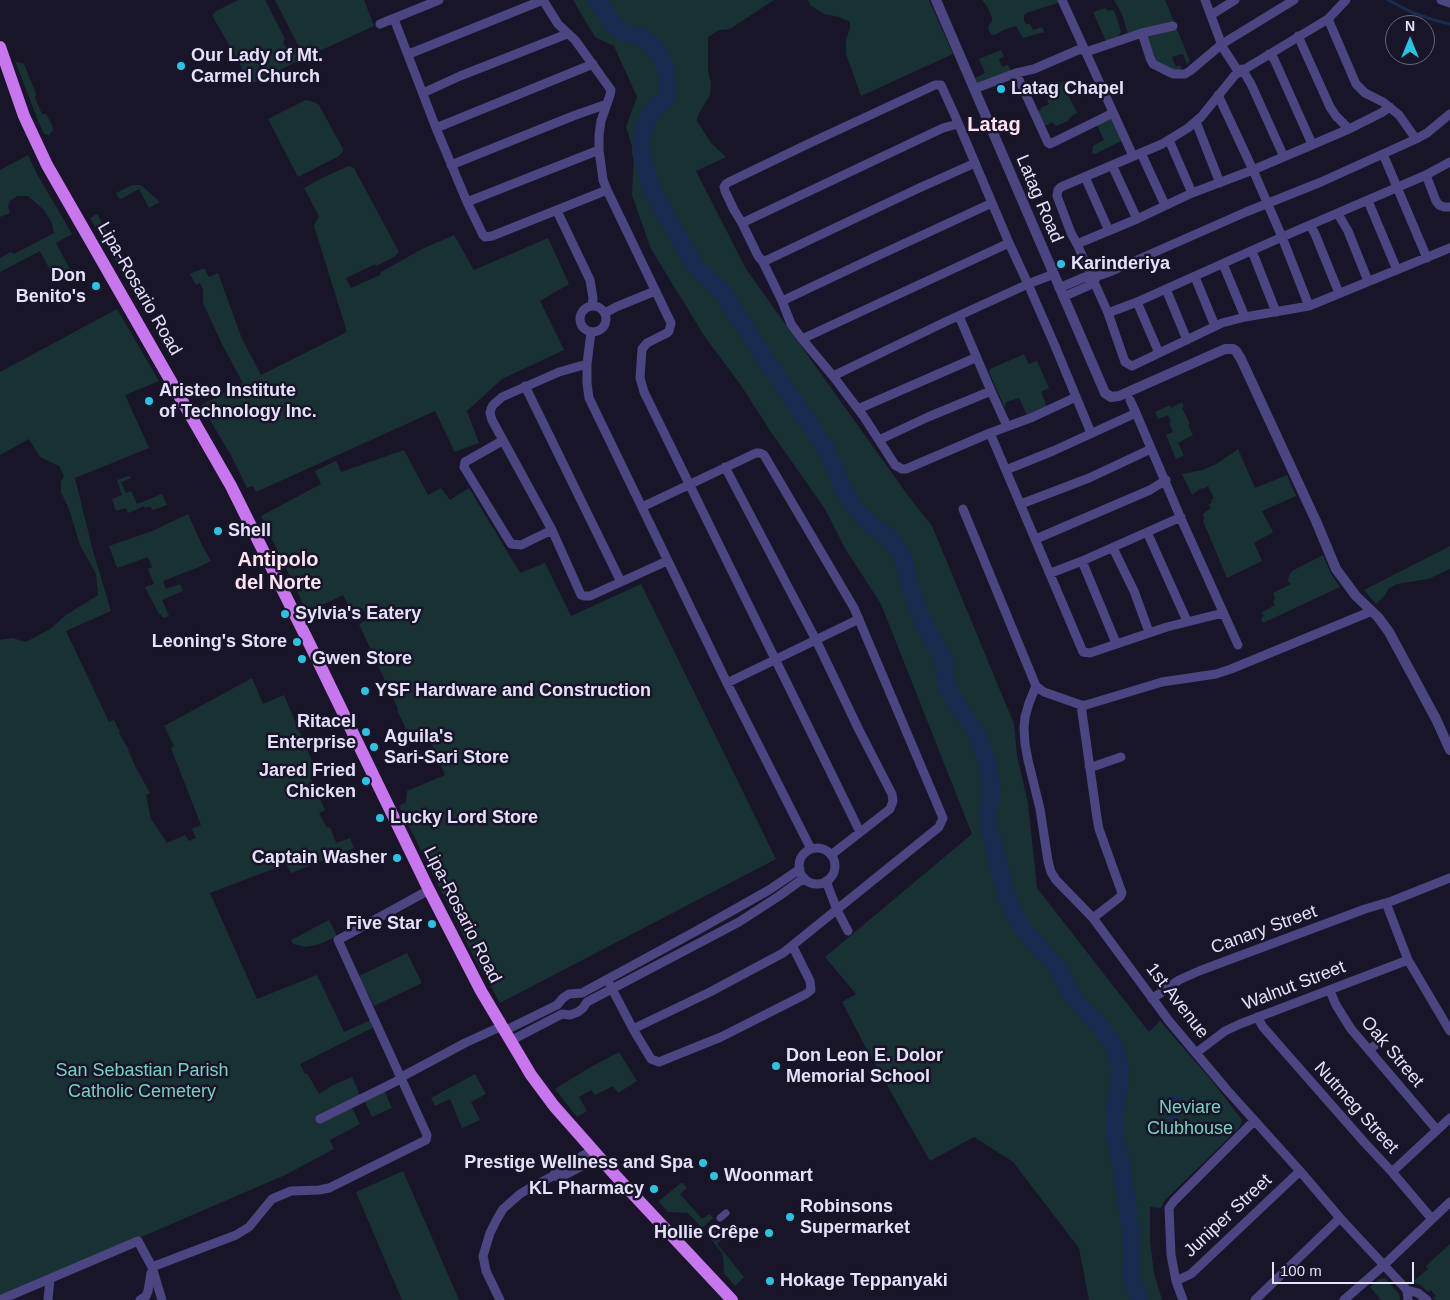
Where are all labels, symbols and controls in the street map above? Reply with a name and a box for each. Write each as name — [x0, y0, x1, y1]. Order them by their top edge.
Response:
north arrow — [1385, 15, 1435, 65]
text: N — [1405, 18, 1415, 34]
place label: Our Lady of Mt. Carmel Church — [191, 45, 323, 88]
marker: Our Lady of Mt. Carmel Church — [175, 60, 187, 72]
place label: Latag Chapel — [1011, 78, 1124, 100]
marker: Latag Chapel — [995, 83, 1007, 95]
district label: Latag — [967, 113, 1021, 137]
street label: Latag Road — [1011, 152, 1067, 246]
street label: Lipa-Rosario Road — [92, 219, 186, 359]
place label: Karinderiya — [1071, 253, 1170, 275]
marker: Karinderiya — [1055, 258, 1067, 270]
place label: Don Benito's — [16, 265, 86, 308]
marker: Don Benito's — [90, 280, 102, 292]
place label: Aristeo Institute of Technology Inc. — [159, 380, 317, 422]
marker: Aristeo Institute of Technology Inc. — [143, 395, 155, 407]
place label: Shell — [228, 520, 271, 542]
marker: Shell — [212, 525, 224, 537]
district label: Antipolo del Norte — [235, 548, 321, 595]
place label: Sylvia's Eatery — [295, 603, 421, 625]
marker: Sylvia's Eatery — [279, 608, 291, 620]
place label: Leoning's Store — [152, 631, 287, 653]
marker: Leoning's Store — [291, 636, 303, 648]
place label: Gwen Store — [312, 648, 412, 670]
marker: Gwen Store — [296, 653, 308, 665]
place label: YSF Hardware and Construction — [375, 680, 651, 702]
marker: YSF Hardware and Construction — [359, 685, 371, 697]
place label: Ritacel Enterprise — [267, 711, 356, 754]
marker: Ritacel Enterprise — [360, 726, 372, 738]
place label: Aguila's Sari-Sari Store — [384, 726, 509, 769]
marker: Aguila's Sari-Sari Store — [368, 741, 380, 753]
place label: Jared Fried Chicken — [259, 760, 356, 802]
marker: Jared Fried Chicken — [360, 775, 372, 787]
place label: Lucky Lord Store — [390, 807, 538, 829]
marker: Lucky Lord Store — [374, 812, 386, 824]
street label: Lipa-Rosario Road — [418, 843, 506, 987]
place label: Captain Washer — [252, 847, 387, 869]
marker: Captain Washer — [391, 852, 403, 864]
street label: Canary Street — [1208, 901, 1320, 959]
place label: Five Star — [346, 913, 422, 935]
marker: Five Star — [426, 918, 438, 930]
street label: Walnut Street — [1240, 956, 1348, 1016]
street label: 1st Avenue — [1141, 959, 1213, 1043]
street label: Oak Street — [1356, 1012, 1428, 1092]
place label: Don Leon E. Dolor Memorial School — [786, 1045, 943, 1088]
street label: Nutmeg Street — [1309, 1058, 1403, 1158]
park label: San Sebastian Parish Catholic Cemetery — [55, 1060, 229, 1102]
marker: Don Leon E. Dolor Memorial School — [770, 1060, 782, 1072]
park label: Neviare Clubhouse — [1147, 1097, 1233, 1140]
place label: Prestige Wellness and Spa — [464, 1152, 693, 1174]
marker: Prestige Wellness and Spa — [697, 1157, 709, 1169]
place label: Woonmart — [724, 1165, 813, 1187]
marker: Woonmart — [708, 1170, 720, 1182]
street label: Juniper Street — [1180, 1170, 1276, 1262]
place label: KL Pharmacy — [529, 1178, 644, 1200]
marker: KL Pharmacy — [648, 1183, 660, 1195]
place label: Robinsons Supermarket — [800, 1196, 910, 1238]
marker: Robinsons Supermarket — [784, 1211, 796, 1223]
place label: Hollie Crêpe — [654, 1222, 759, 1244]
marker: Hollie Crêpe — [763, 1227, 775, 1239]
scale bar — [1275, 1252, 1418, 1284]
text: 100 m — [1280, 1262, 1322, 1279]
place label: Hokage Teppanyaki — [780, 1270, 948, 1292]
marker: Hokage Teppanyaki — [764, 1275, 776, 1287]

